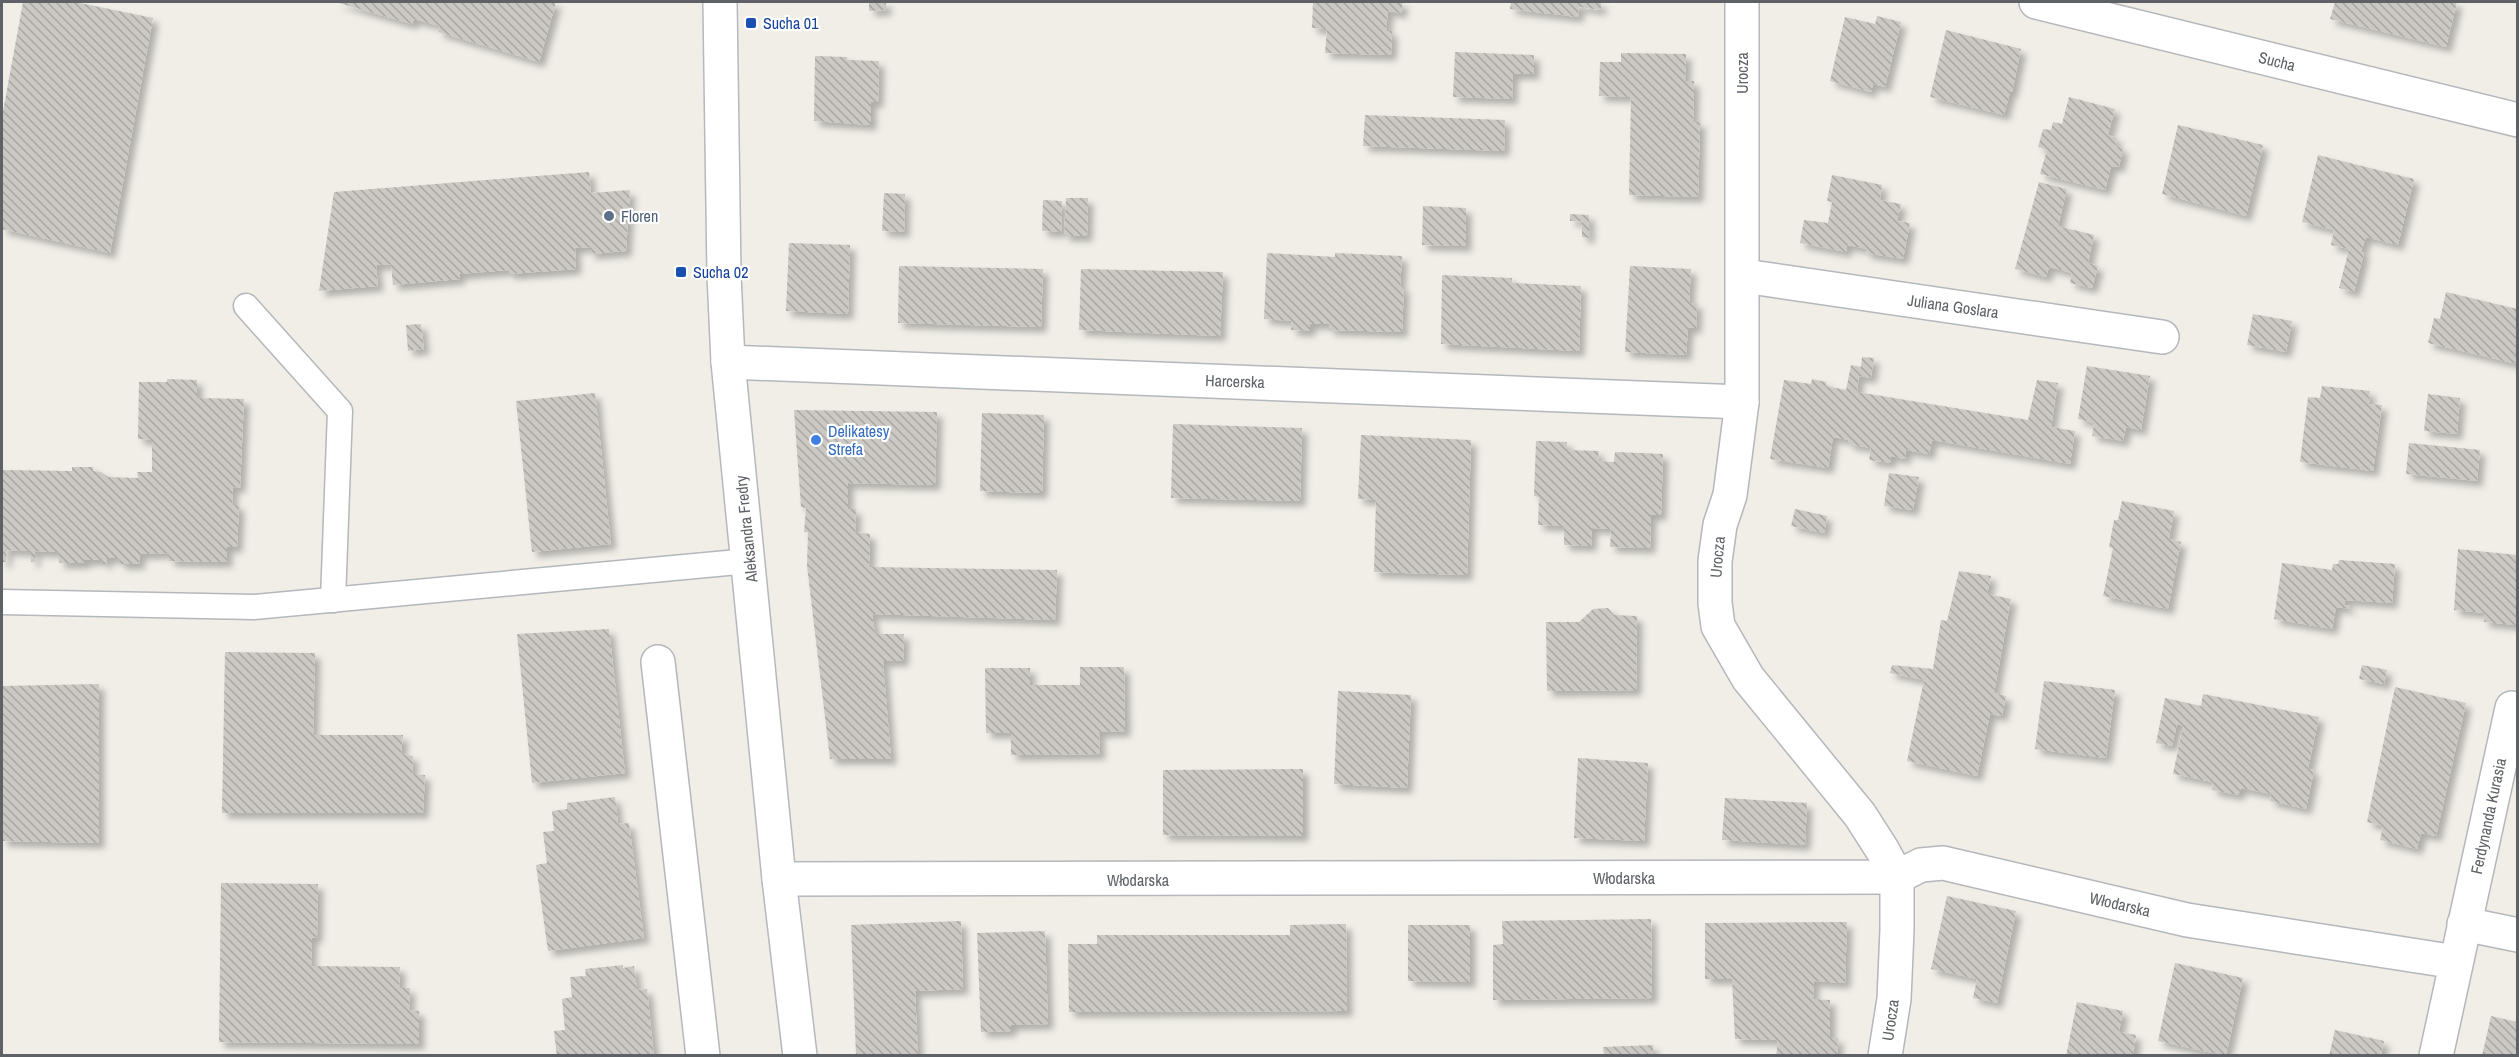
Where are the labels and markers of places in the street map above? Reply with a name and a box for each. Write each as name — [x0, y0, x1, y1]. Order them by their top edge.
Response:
place label: Sucha 01 — [763, 12, 819, 34]
marker: Sucha 01 — [744, 16, 758, 30]
place label: Floren — [621, 205, 658, 227]
marker: Floren — [602, 209, 616, 223]
place label: Sucha 02 — [693, 261, 748, 283]
marker: Sucha 02 — [674, 265, 688, 279]
place label: Delikatesy Strefa — [828, 420, 890, 460]
marker: Delikatesy Strefa — [809, 433, 823, 447]

